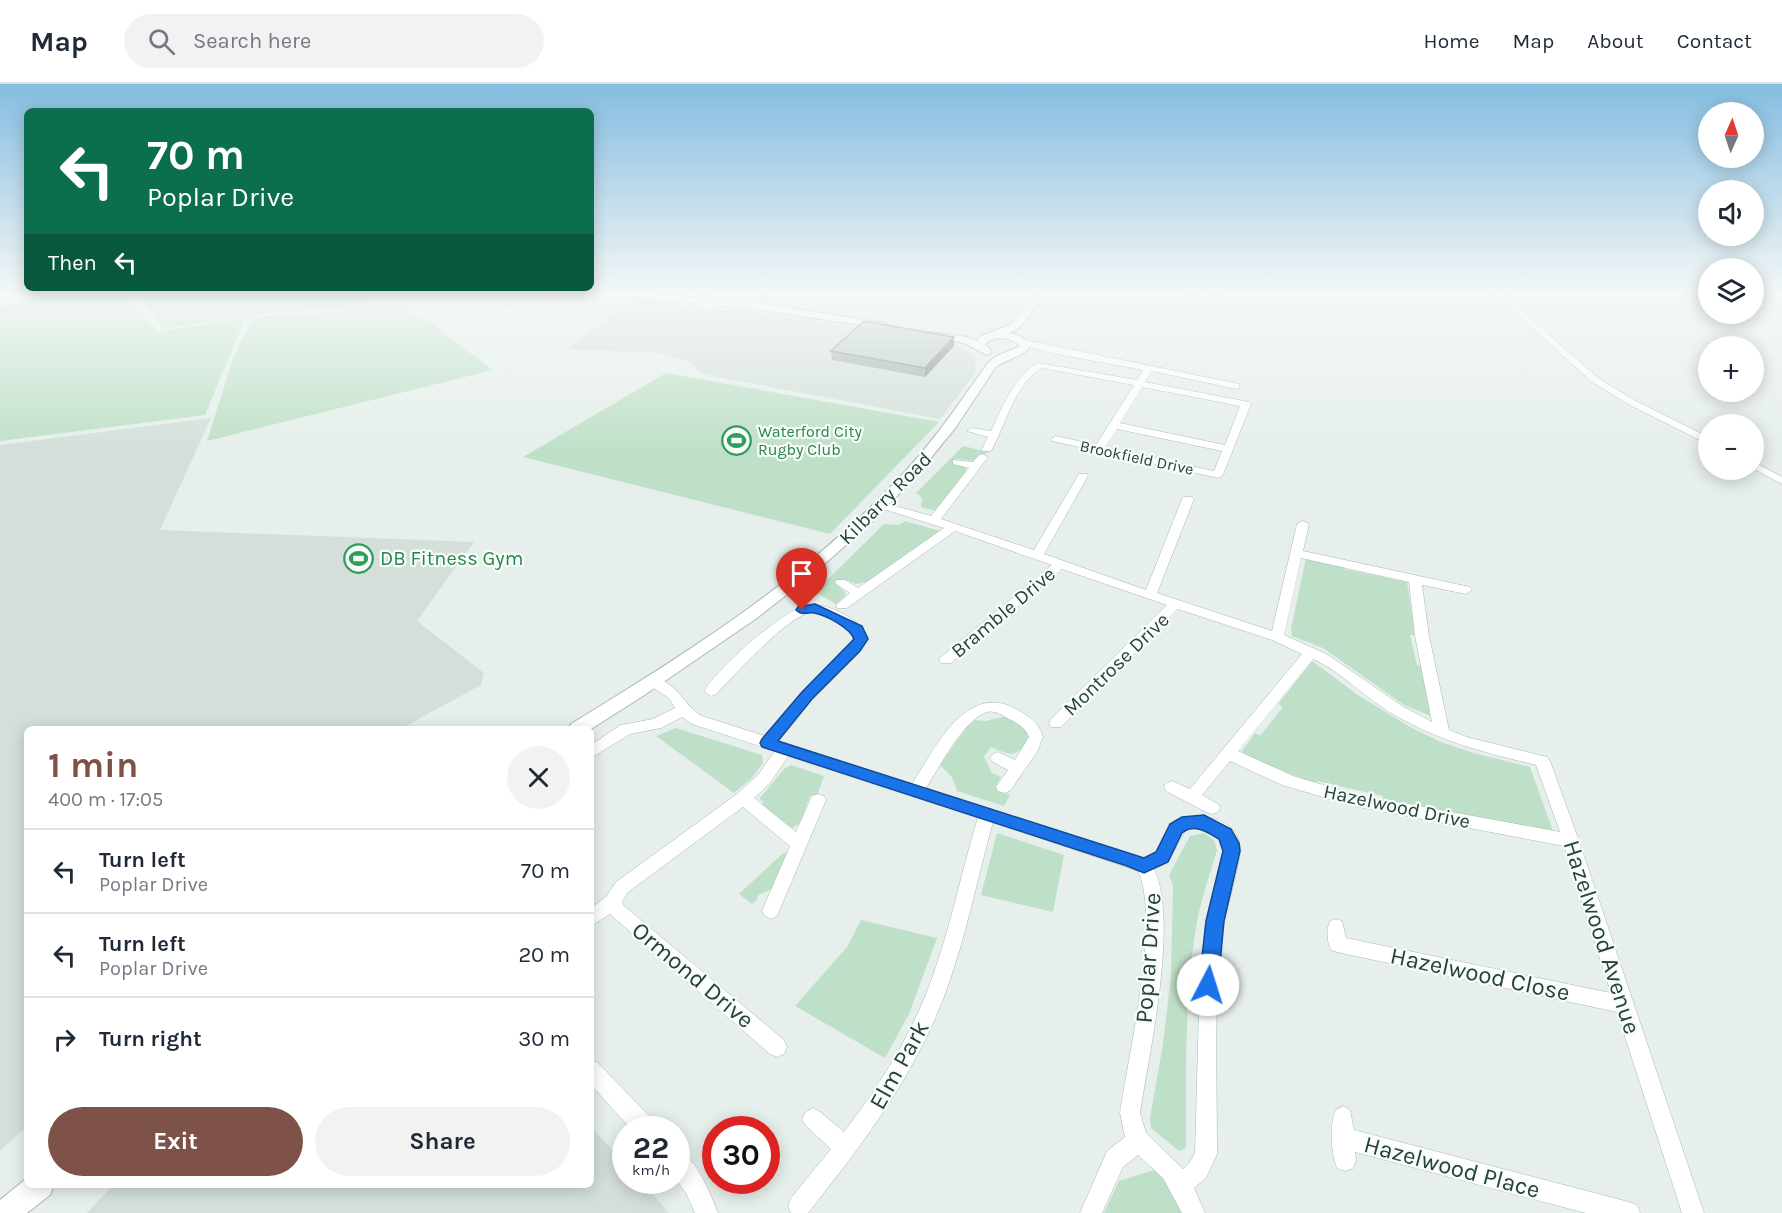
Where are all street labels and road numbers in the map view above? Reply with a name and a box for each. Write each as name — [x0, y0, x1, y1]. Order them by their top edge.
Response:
street label: Brookfield Drive — [1078, 436, 1196, 479]
street label: Kilbarry Road — [834, 447, 936, 549]
street label: Bramble Drive — [947, 562, 1060, 663]
street label: Montrose Drive — [1059, 608, 1174, 721]
street label: Hazelwood Drive — [1321, 780, 1472, 833]
street label: Hazelwood Avenue — [1557, 837, 1647, 1037]
street label: Poplar Drive — [1129, 892, 1167, 1024]
street label: Ormond Drive — [626, 916, 760, 1034]
street label: Hazelwood Close — [1388, 941, 1572, 1007]
street label: Elm Park — [863, 1016, 935, 1114]
street label: Hazelwood Place — [1361, 1130, 1543, 1204]

